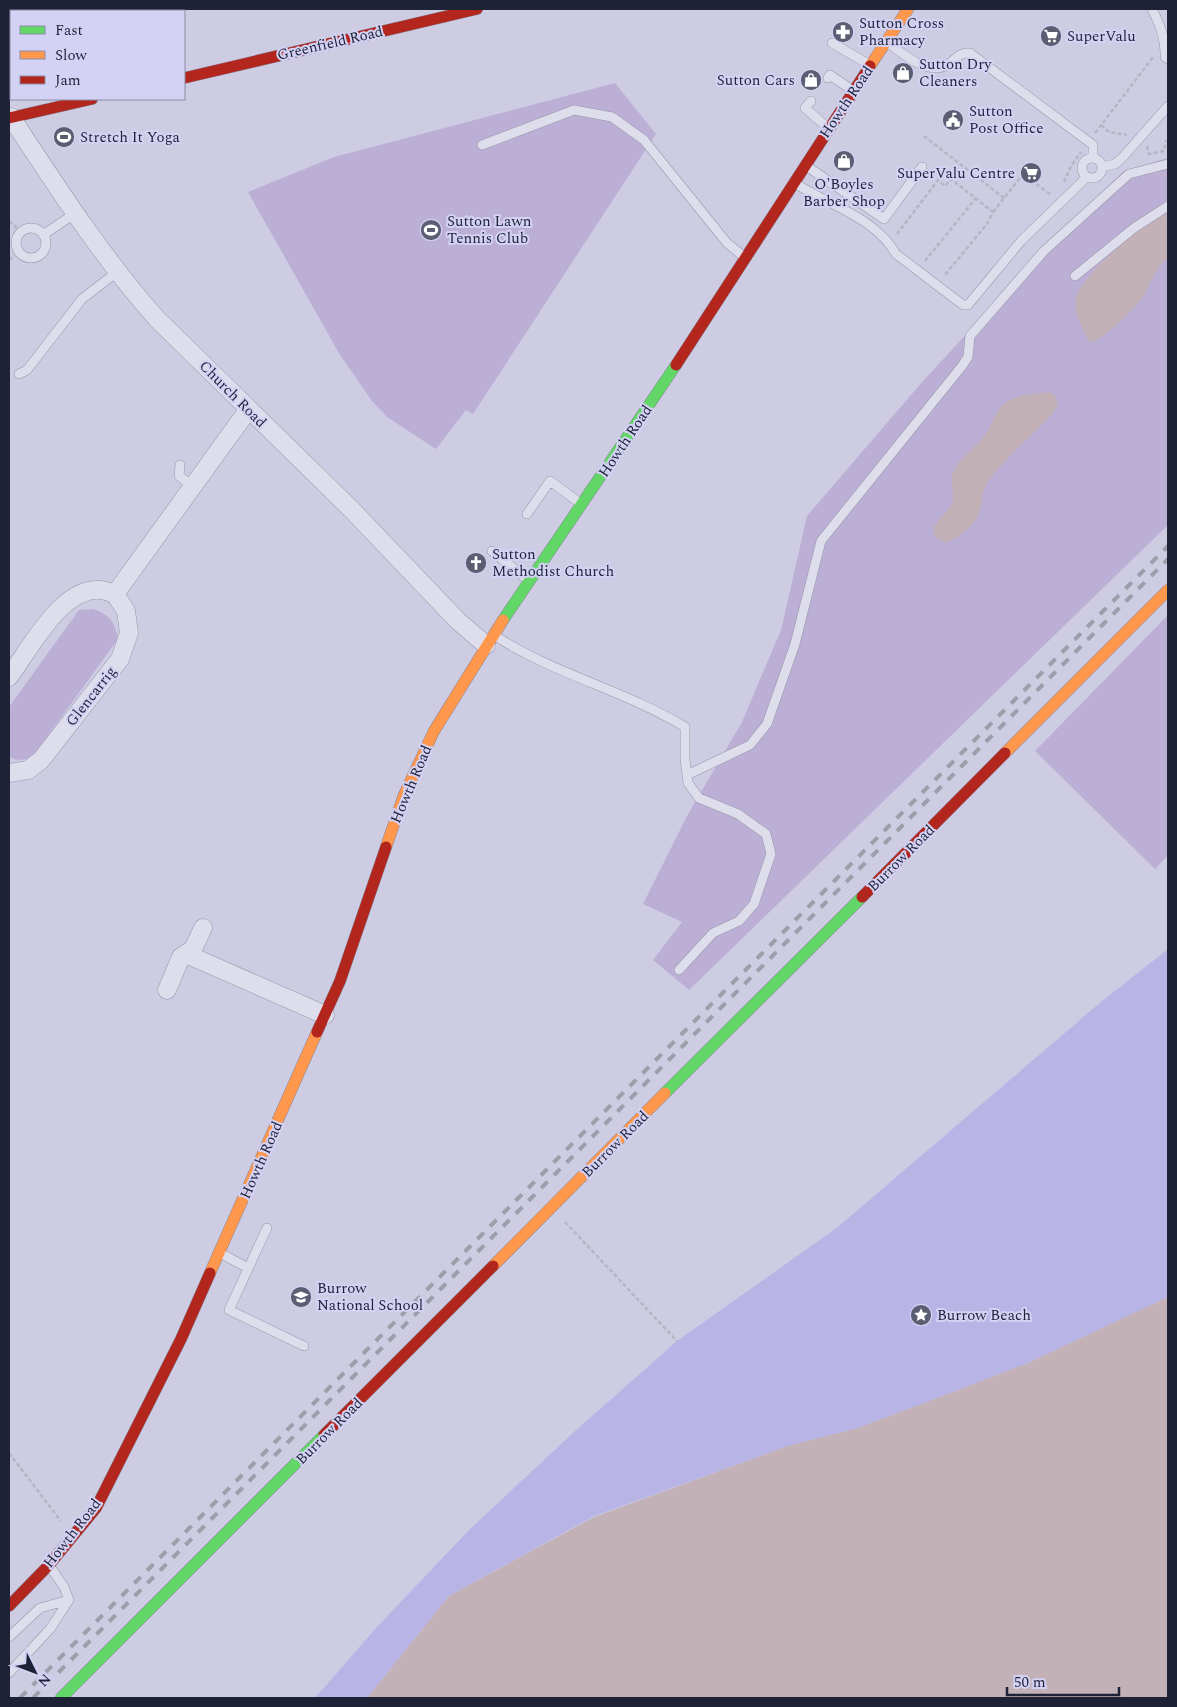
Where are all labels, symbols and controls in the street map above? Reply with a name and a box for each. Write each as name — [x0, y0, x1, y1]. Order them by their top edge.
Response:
legend — [10, 10, 185, 100]
place label: Sutton Cross Pharmacy — [859, 12, 944, 52]
text: Fast — [55, 19, 83, 42]
street label: Greenfield Road — [275, 20, 385, 67]
pharmacy icon: Sutton Cross Pharmacy — [831, 20, 855, 44]
supermarket icon: SuperValu — [1039, 24, 1063, 48]
place label: SuperValu — [1067, 25, 1136, 48]
text: Slow — [55, 44, 87, 67]
place label: Sutton Dry Cleaners — [919, 53, 992, 93]
street label: Howth Road — [814, 61, 879, 143]
shop icon: Sutton Dry Cleaners — [891, 61, 915, 85]
shop icon: Sutton Cars — [799, 68, 823, 92]
text: Jam — [55, 69, 81, 92]
place label: Sutton Cars — [717, 69, 795, 92]
place label: Sutton Post Office — [969, 100, 1043, 140]
public building icon: Sutton Post Office — [941, 108, 965, 132]
sports icon: Stretch It Yoga — [52, 125, 76, 149]
place label: Stretch It Yoga — [80, 126, 181, 149]
shop icon: O'Boyles Barber Shop — [832, 149, 856, 173]
supermarket icon: SuperValu Centre — [1019, 161, 1043, 185]
place label: SuperValu Centre — [897, 162, 1015, 185]
place label: O'Boyles Barber Shop — [803, 173, 885, 213]
place label: Sutton Lawn Tennis Club — [447, 210, 532, 250]
sports icon: Sutton Lawn Tennis Club — [419, 218, 443, 242]
street label: Church Road — [194, 355, 272, 433]
street label: Howth Road — [593, 400, 658, 482]
place label: Sutton Methodist Church — [492, 543, 615, 583]
church icon: Sutton Methodist Church — [464, 551, 488, 575]
street label: Glencarrig — [60, 661, 122, 731]
street label: Howth Road — [385, 741, 438, 827]
street label: Burrow Road — [862, 819, 940, 897]
street label: Burrow Road — [576, 1105, 654, 1183]
street label: Howth Road — [234, 1118, 289, 1203]
place label: Burrow National School — [317, 1277, 423, 1317]
school or university icon: Burrow National School — [289, 1285, 313, 1309]
place icon: Burrow Beach — [909, 1303, 933, 1327]
place label: Burrow Beach — [937, 1304, 1031, 1327]
street label: Burrow Road — [290, 1392, 368, 1470]
street label: Howth Road — [38, 1493, 107, 1573]
north arrow — [10, 1647, 60, 1697]
scale bar — [1007, 1664, 1120, 1696]
text: N — [33, 1669, 56, 1692]
text: 50 m — [1014, 1671, 1046, 1694]

